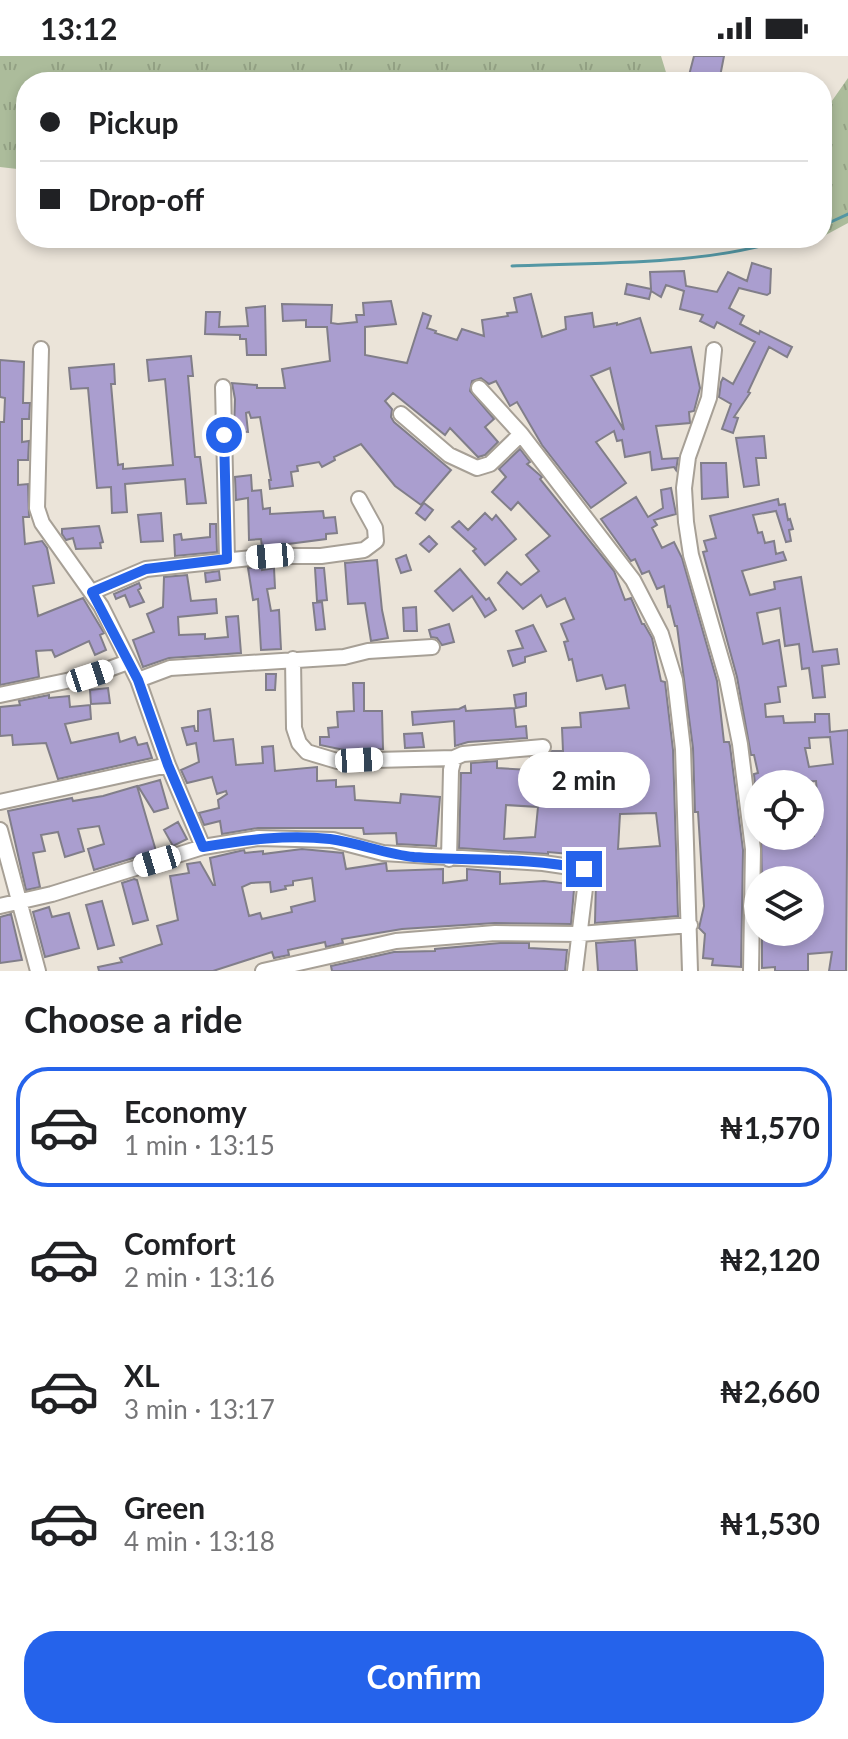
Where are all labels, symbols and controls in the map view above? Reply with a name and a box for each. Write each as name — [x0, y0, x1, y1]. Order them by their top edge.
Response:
text: 13:12 — [40, 10, 117, 46]
text: Pickup — [88, 104, 179, 140]
text: Drop-off — [88, 181, 204, 217]
route start — [206, 417, 242, 453]
car — [245, 542, 295, 570]
car — [63, 657, 117, 695]
car — [334, 747, 384, 773]
callout: 2 min — [518, 753, 650, 809]
text: 2 min — [552, 764, 616, 796]
map controls — [744, 770, 824, 946]
button: locate — [744, 770, 824, 850]
car — [131, 843, 183, 879]
route end — [566, 851, 602, 887]
button: layers — [744, 866, 824, 946]
text: Choose a ride — [24, 997, 243, 1041]
icon: car — [28, 1091, 100, 1163]
text: Economy — [124, 1093, 247, 1129]
text: ₦1,570 — [719, 1109, 820, 1145]
text: 1 min · 13:15 — [124, 1129, 275, 1161]
icon: car — [28, 1223, 100, 1295]
text: Comfort — [124, 1225, 236, 1261]
text: ₦2,120 — [719, 1241, 820, 1277]
text: 2 min · 13:16 — [124, 1261, 275, 1293]
icon: car — [28, 1355, 100, 1427]
text: XL — [124, 1357, 160, 1393]
text: ₦2,660 — [719, 1373, 820, 1409]
text: 3 min · 13:17 — [124, 1393, 275, 1425]
icon: car — [28, 1487, 100, 1559]
text: Green — [124, 1489, 205, 1525]
text: ₦1,530 — [719, 1505, 820, 1541]
text: 4 min · 13:18 — [124, 1525, 275, 1557]
button: Confirm — [24, 1631, 824, 1723]

